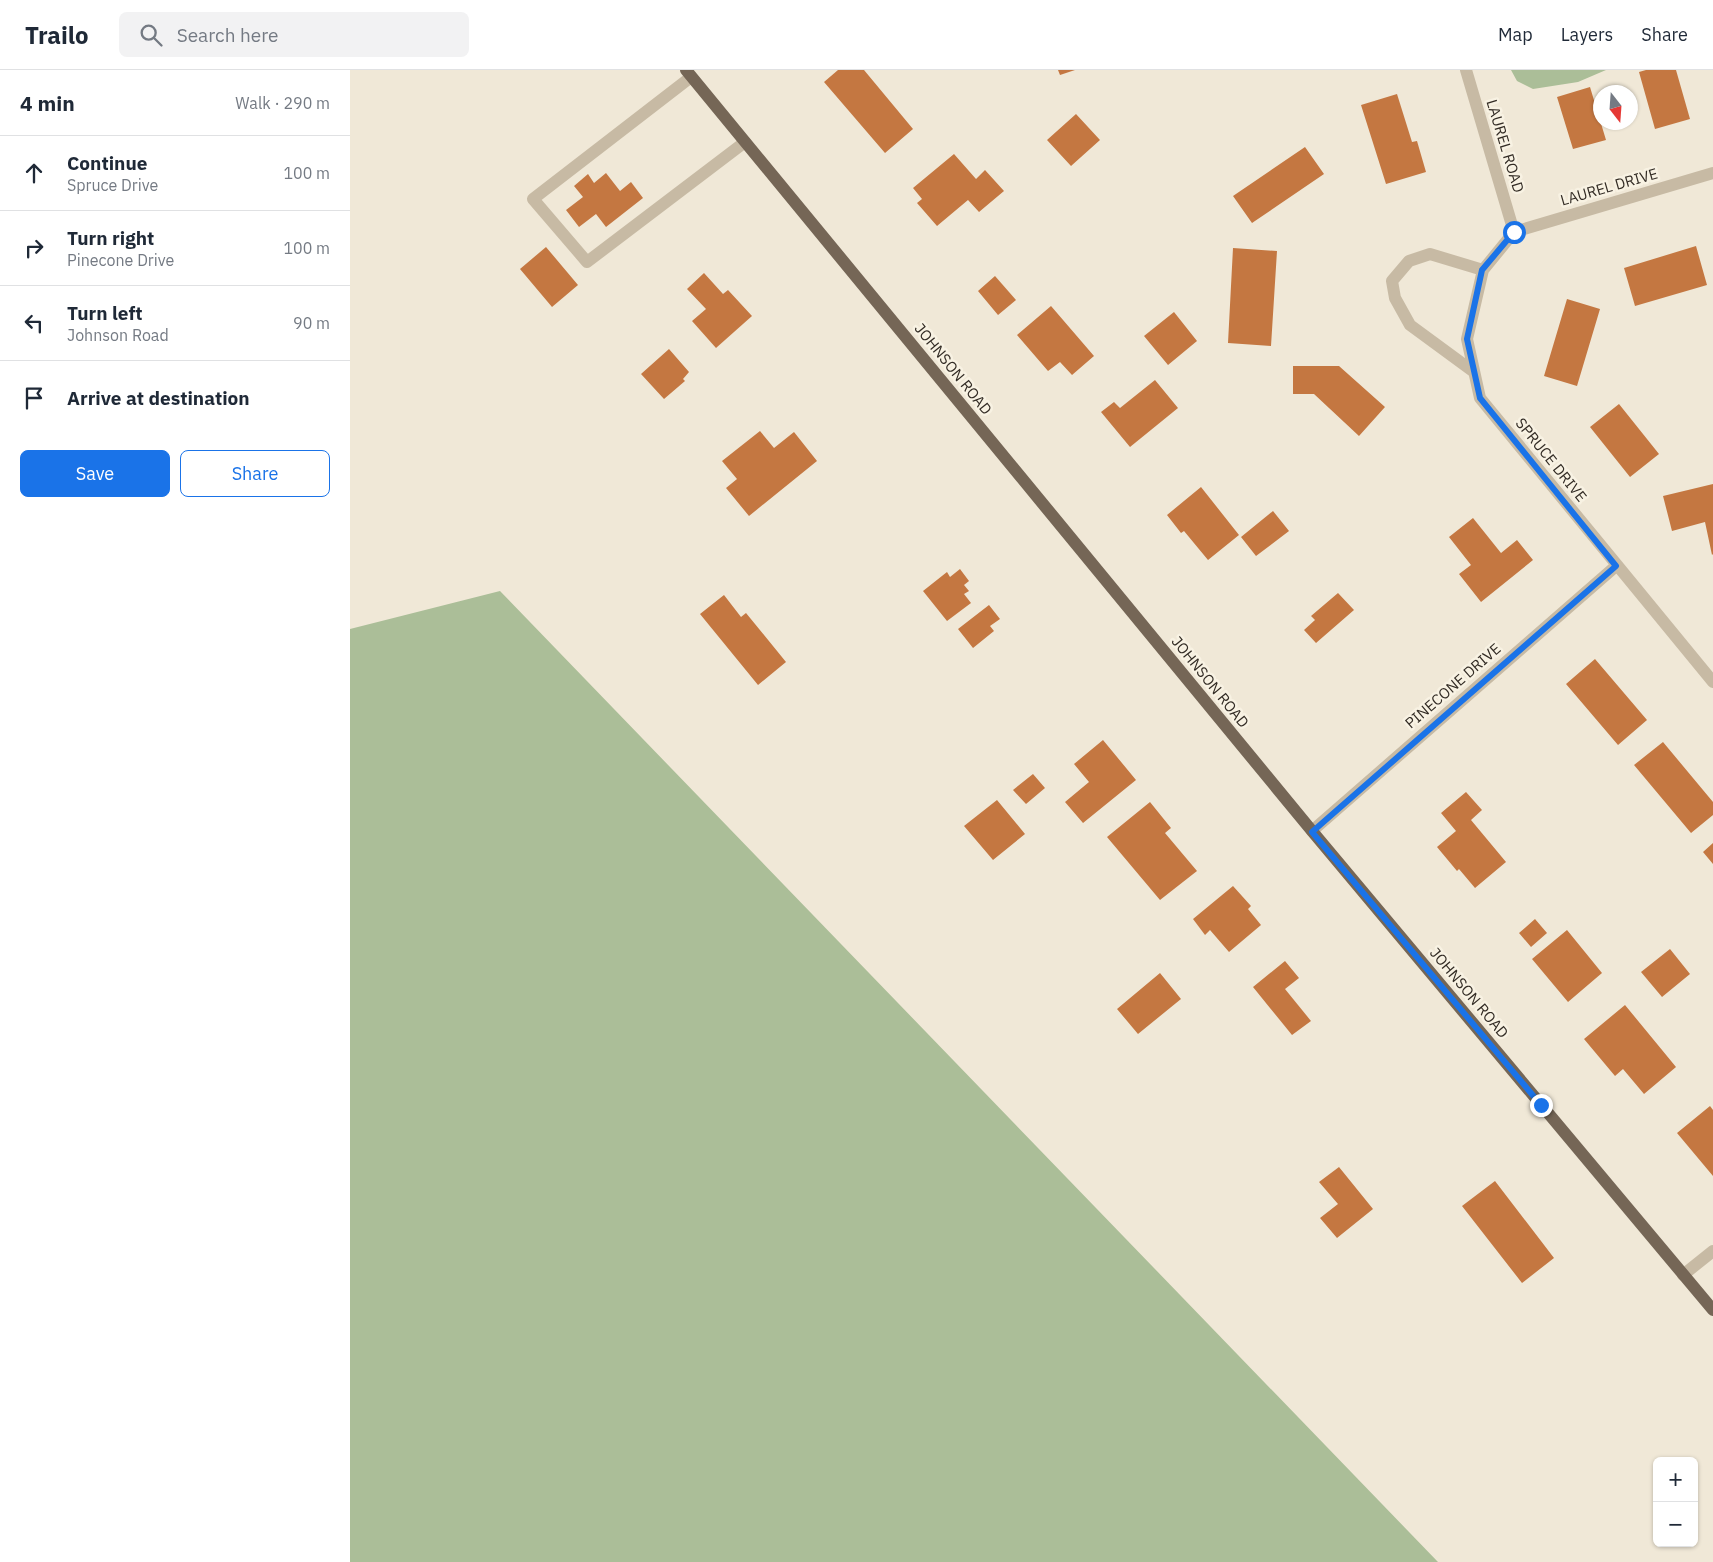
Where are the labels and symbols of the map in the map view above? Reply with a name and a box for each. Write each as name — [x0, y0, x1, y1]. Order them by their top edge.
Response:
north arrow — [1593, 85, 1638, 130]
street label: LAUREL ROAD — [1482, 97, 1529, 195]
street label: LAUREL DRIVE — [1558, 164, 1660, 209]
route start — [1503, 221, 1526, 244]
street label: JOHNSON ROAD — [911, 319, 996, 418]
street label: SPRUCE DRIVE — [1512, 414, 1591, 506]
street label: JOHNSON ROAD — [1168, 632, 1253, 731]
street label: PINECONE DRIVE — [1401, 639, 1504, 732]
street label: JOHNSON ROAD — [1426, 943, 1513, 1042]
route end — [1530, 1094, 1553, 1117]

